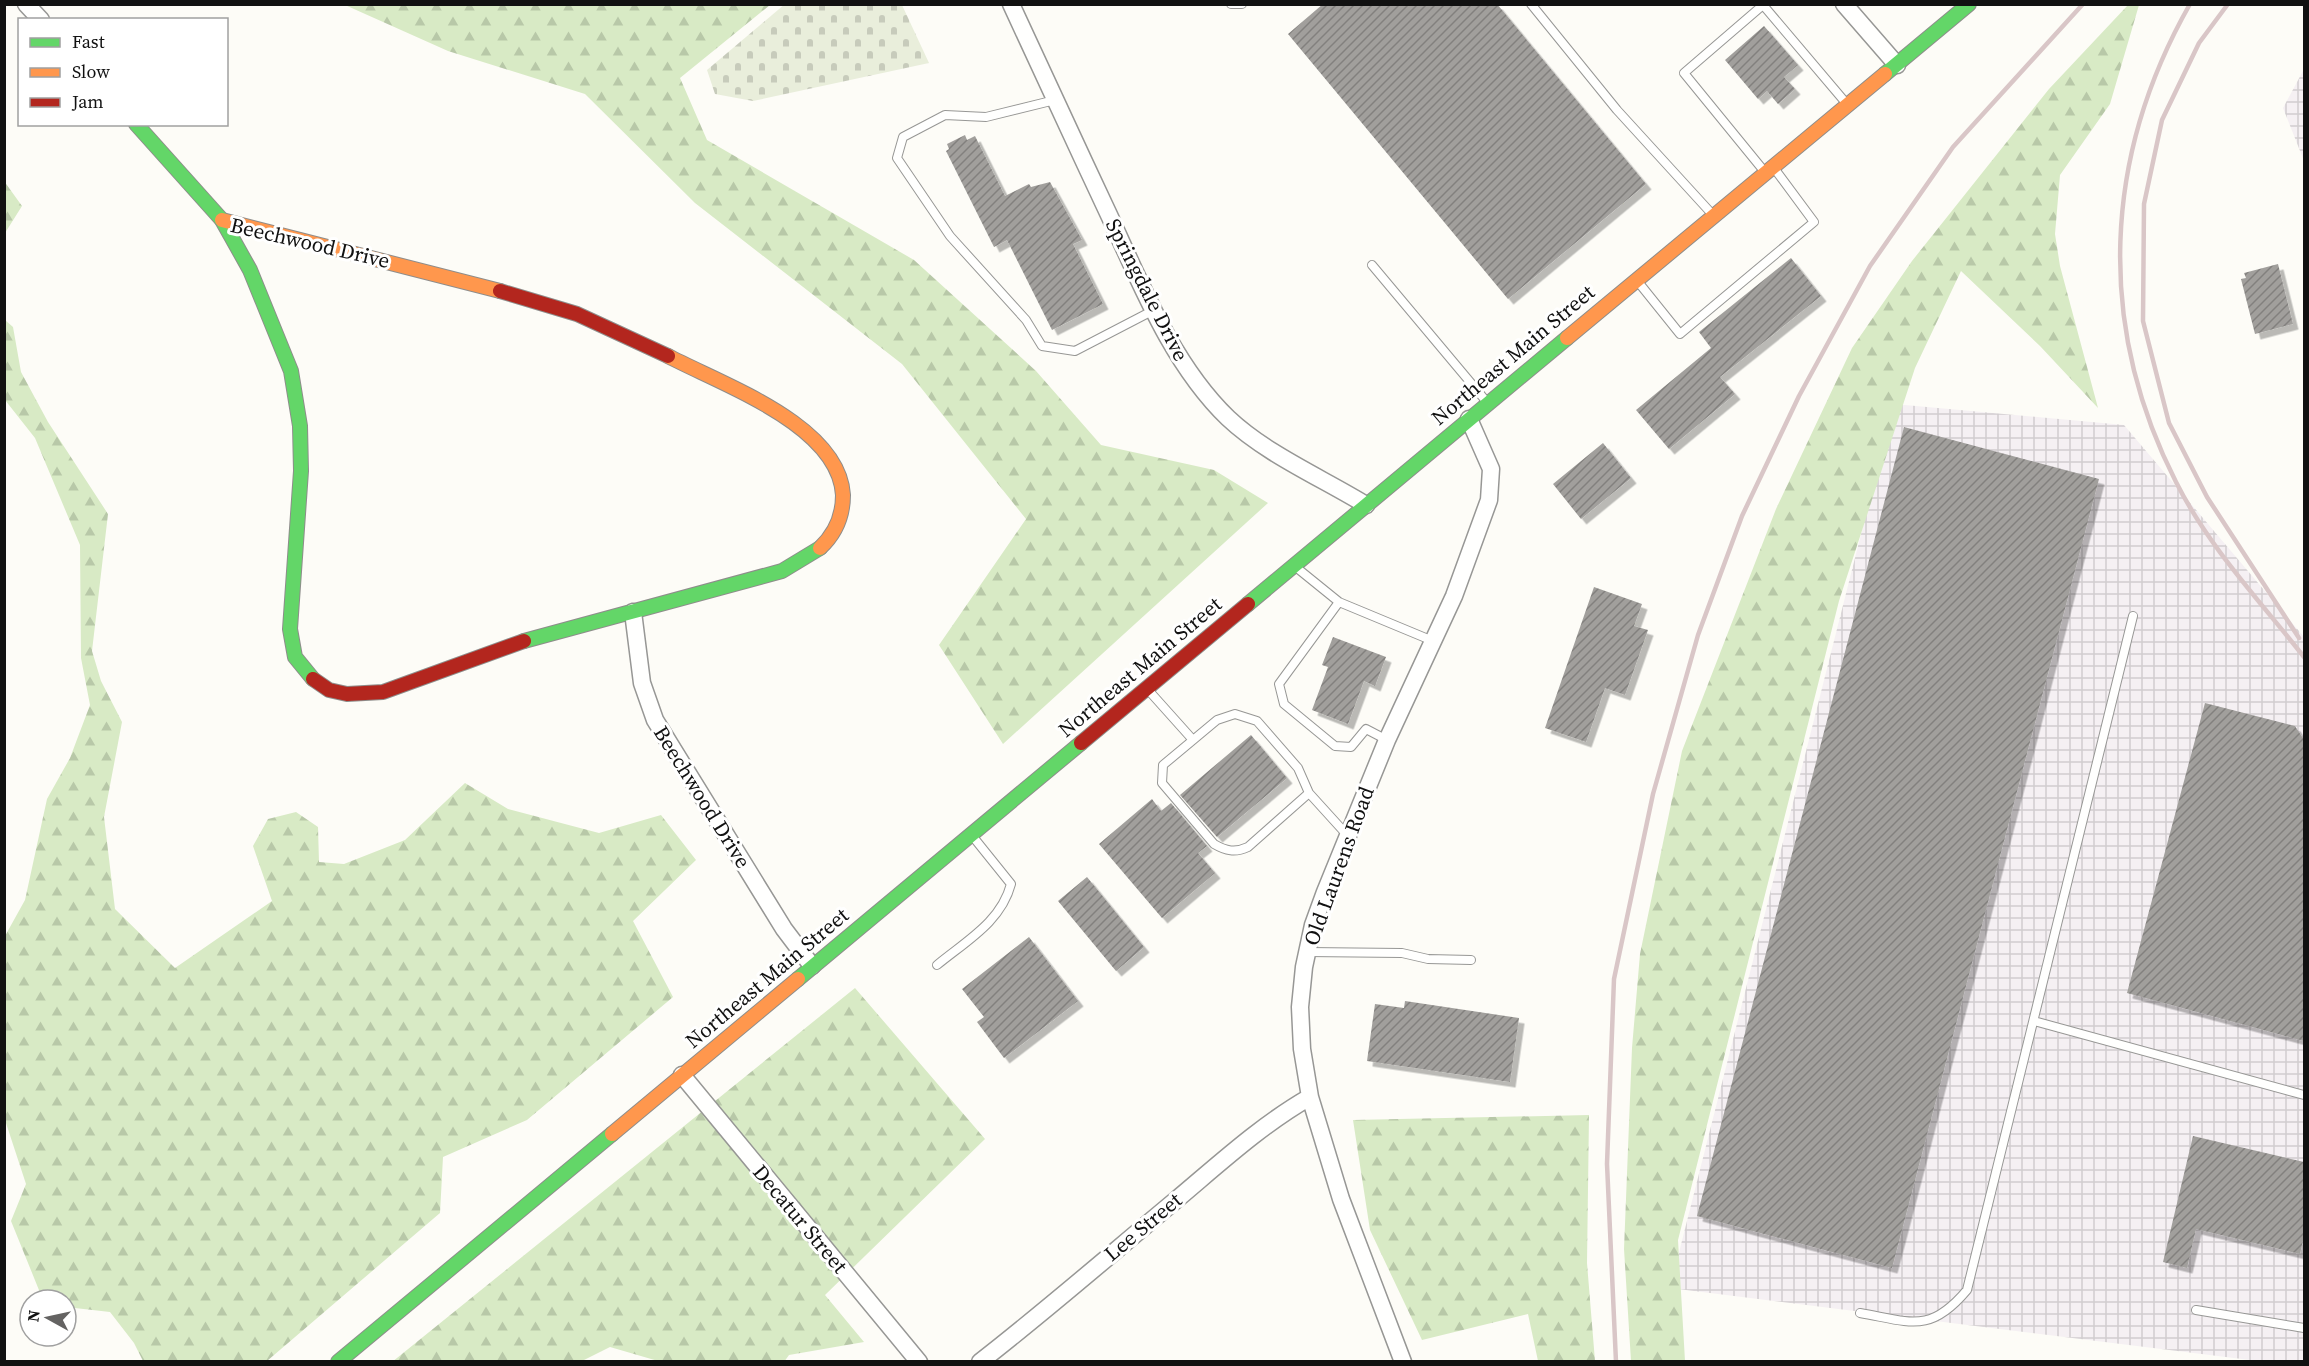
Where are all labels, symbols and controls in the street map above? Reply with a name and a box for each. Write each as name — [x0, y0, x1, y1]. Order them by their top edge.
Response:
legend — [18, 18, 228, 126]
text: Fast — [72, 29, 105, 54]
text: Slow — [72, 59, 110, 84]
text: Jam — [71, 89, 104, 114]
street label: Beechwood Drive — [228, 210, 393, 275]
street label: Springdale Drive — [1099, 214, 1196, 366]
street label: Northeast Main Street — [1425, 278, 1601, 432]
street label: Northeast Main Street — [1052, 590, 1228, 744]
street label: Beechwood Drive — [647, 720, 758, 873]
street label: Old Laurens Road — [1296, 782, 1381, 949]
street label: Northeast Main Street — [679, 901, 855, 1055]
street label: Decatur Street — [746, 1158, 855, 1279]
street label: Lee Street — [1098, 1185, 1188, 1268]
north arrow — [18, 1288, 78, 1348]
text: N — [21, 1308, 45, 1323]

